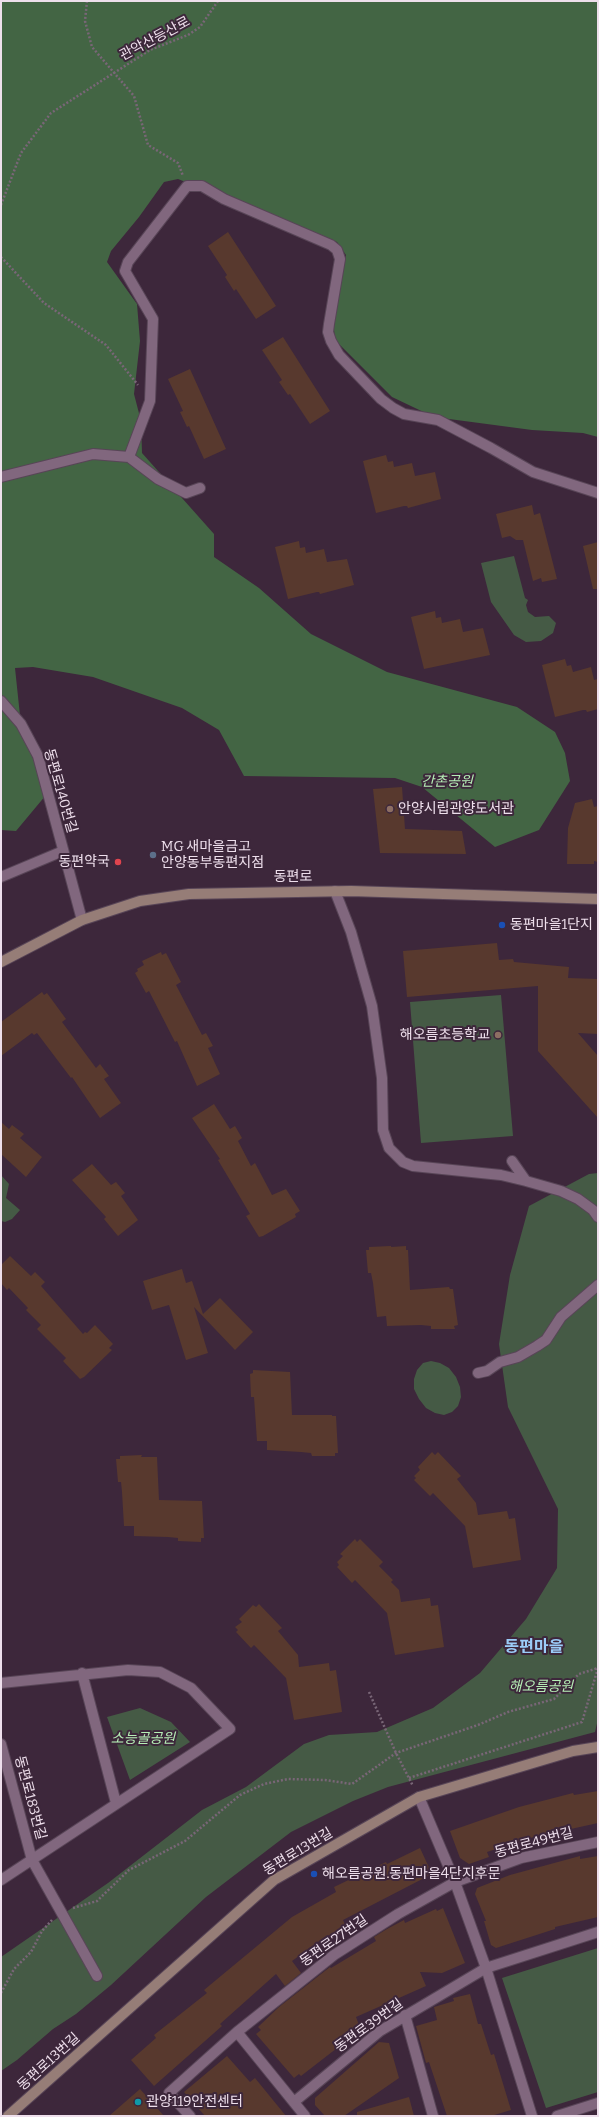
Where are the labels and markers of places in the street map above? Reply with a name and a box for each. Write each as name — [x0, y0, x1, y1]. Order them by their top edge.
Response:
place label: 안양시립관양도서관 — [398, 801, 514, 817]
marker: 안양시립관양도서관 — [385, 804, 395, 814]
place label: MG 새마을금고 안양동부동편지점 — [161, 839, 264, 872]
marker: MG 새마을금고 안양동부동편지점 — [148, 850, 158, 860]
place label: 동편약국 — [58, 854, 110, 870]
marker: 동편약국 — [113, 857, 123, 867]
place label: 동편마을1단지 — [510, 917, 593, 933]
marker: 동편마을1단지 — [497, 920, 507, 930]
place label: 해오름초등학교 — [400, 1027, 490, 1043]
marker: 해오름초등학교 — [493, 1030, 503, 1040]
place label: 해오름공원.동편마을4단지후문 — [322, 1866, 501, 1882]
marker: 해오름공원.동편마을4단지후문 — [309, 1869, 319, 1879]
place label: 관양119안전센터 — [146, 2094, 243, 2110]
marker: 관양119안전센터 — [133, 2097, 143, 2107]

